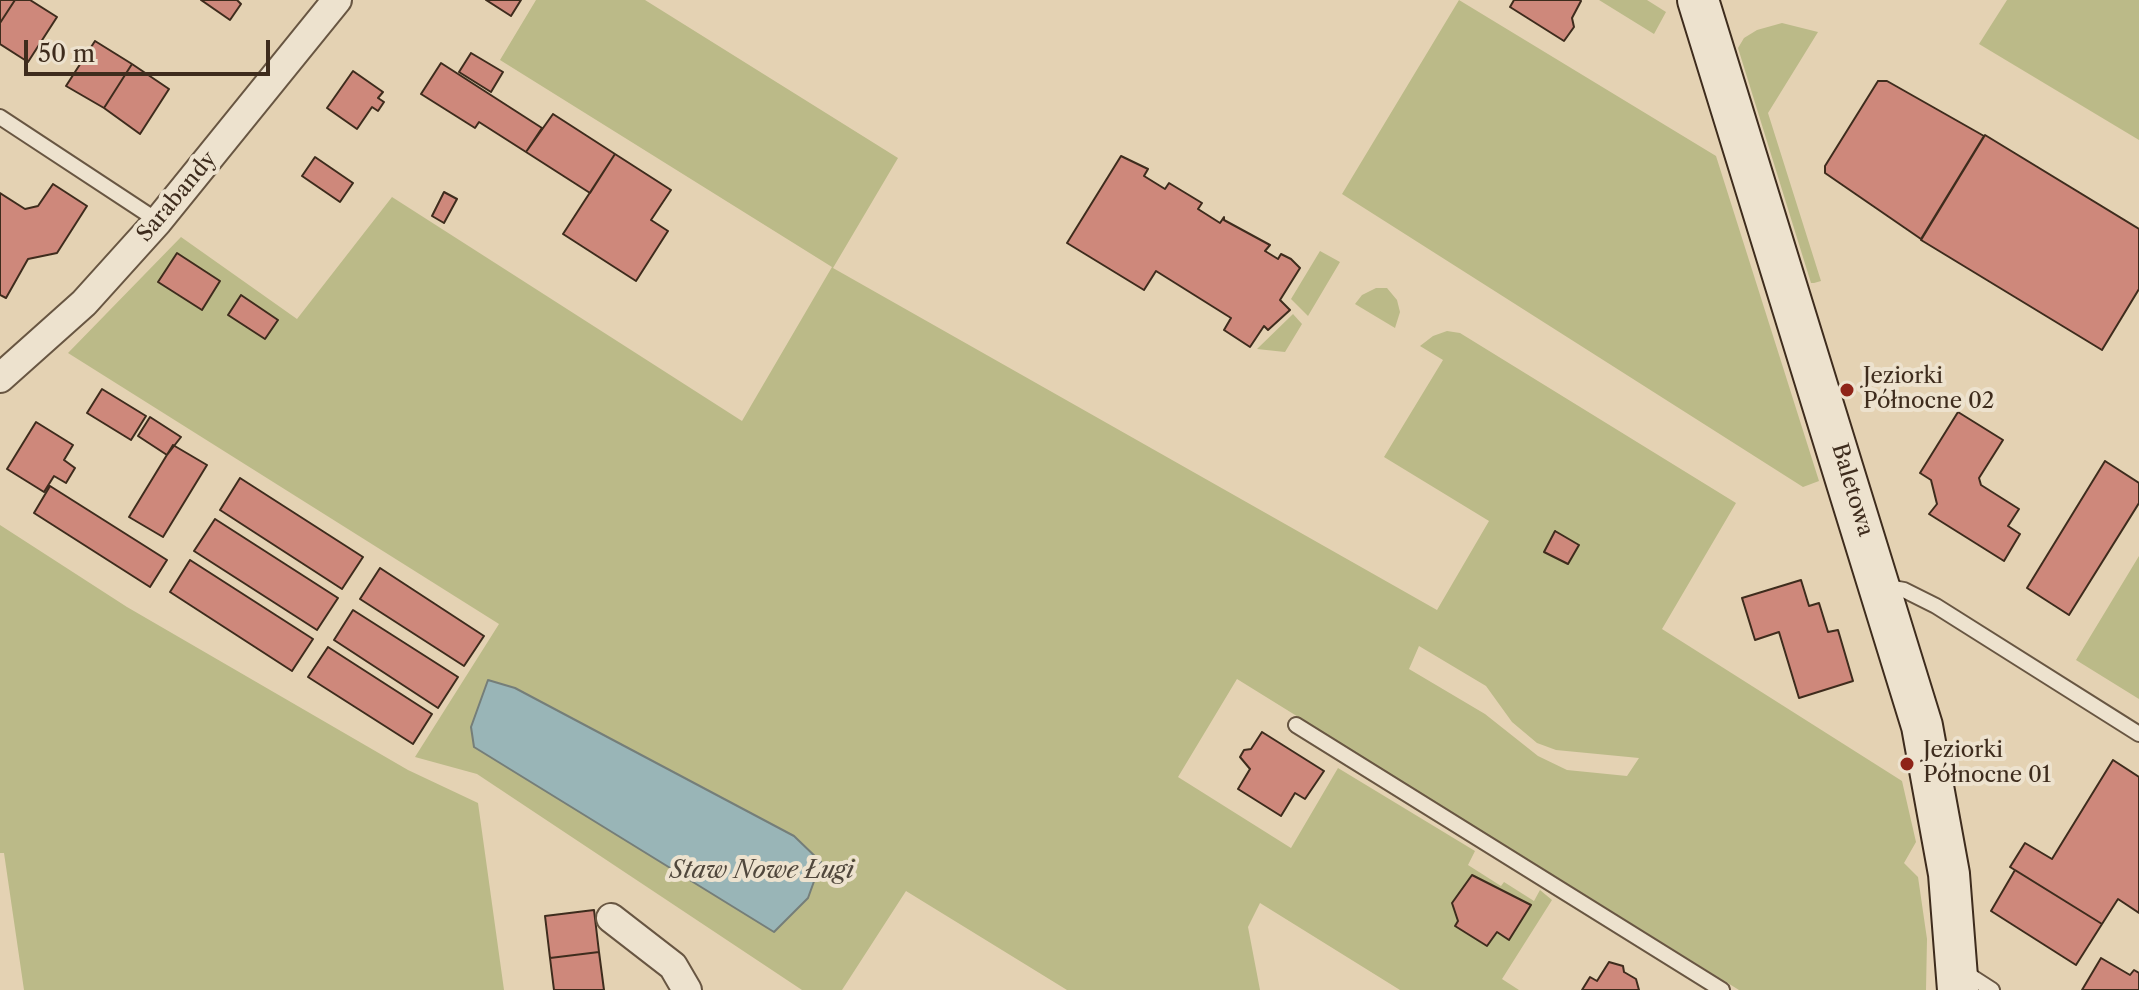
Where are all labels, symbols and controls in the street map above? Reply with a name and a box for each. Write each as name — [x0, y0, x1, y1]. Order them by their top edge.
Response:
scale bar — [28, 24, 274, 74]
text: 50 m — [38, 39, 95, 68]
street label: Sarabandy — [132, 147, 222, 247]
place label: Jeziorki Północne 02 — [1863, 364, 1994, 416]
marker: Jeziorki Północne 02 — [1838, 381, 1856, 399]
street label: Baletowa — [1825, 440, 1879, 540]
place label: Jeziorki Północne 01 — [1923, 738, 2051, 790]
marker: Jeziorki Północne 01 — [1898, 755, 1916, 773]
water label: Staw Nowe Ługi — [670, 857, 854, 885]

